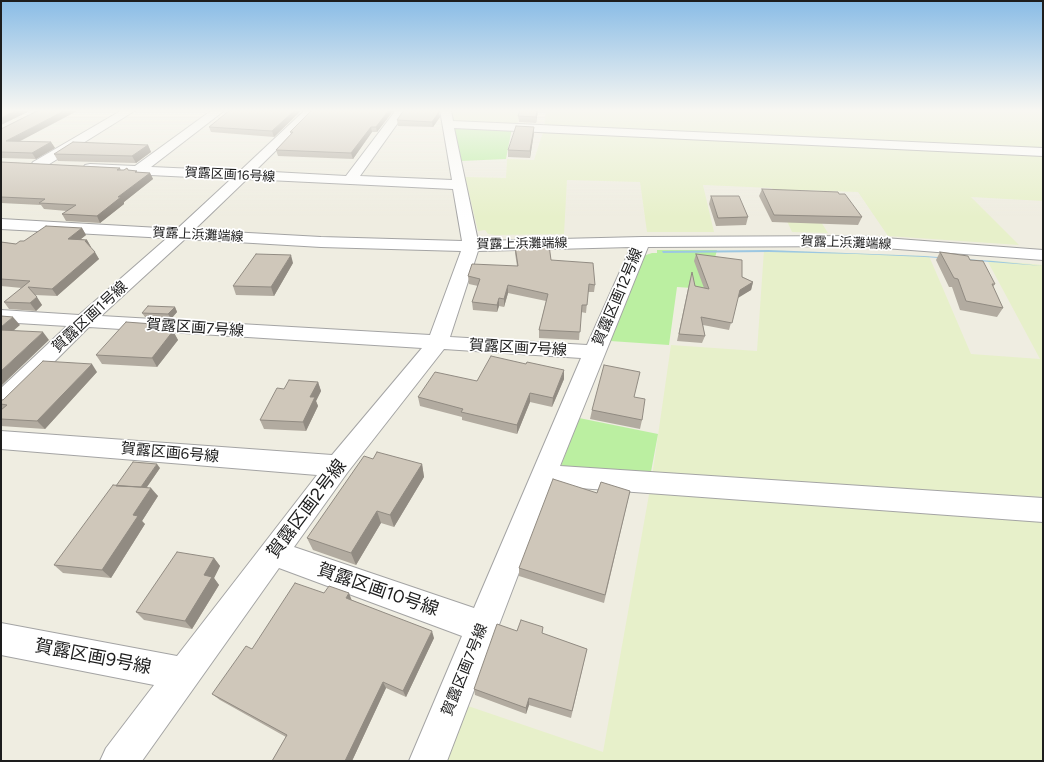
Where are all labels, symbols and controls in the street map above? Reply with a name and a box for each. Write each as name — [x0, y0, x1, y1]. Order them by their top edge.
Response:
street label: 賀露区画16号線 — [184, 165, 276, 185]
street label: 賀露上浜灘端線 — [152, 225, 244, 245]
street label: 賀露上浜灘端線 — [800, 234, 892, 252]
street label: 賀露上浜灘端線 — [476, 235, 568, 253]
street label: 賀露区画12号線 — [589, 245, 647, 349]
street label: 賀露区画1号線 — [49, 278, 131, 356]
street label: 賀露区画7号線 — [145, 316, 245, 340]
street label: 賀露区画7号線 — [469, 336, 567, 360]
street label: 賀露区画6号線 — [120, 440, 220, 466]
street label: 賀露区画2号線 — [263, 455, 351, 563]
street label: 賀露区画10号線 — [314, 559, 442, 621]
street label: 賀露区画7号線 — [438, 621, 492, 719]
street label: 賀露区画9号線 — [33, 635, 153, 679]

